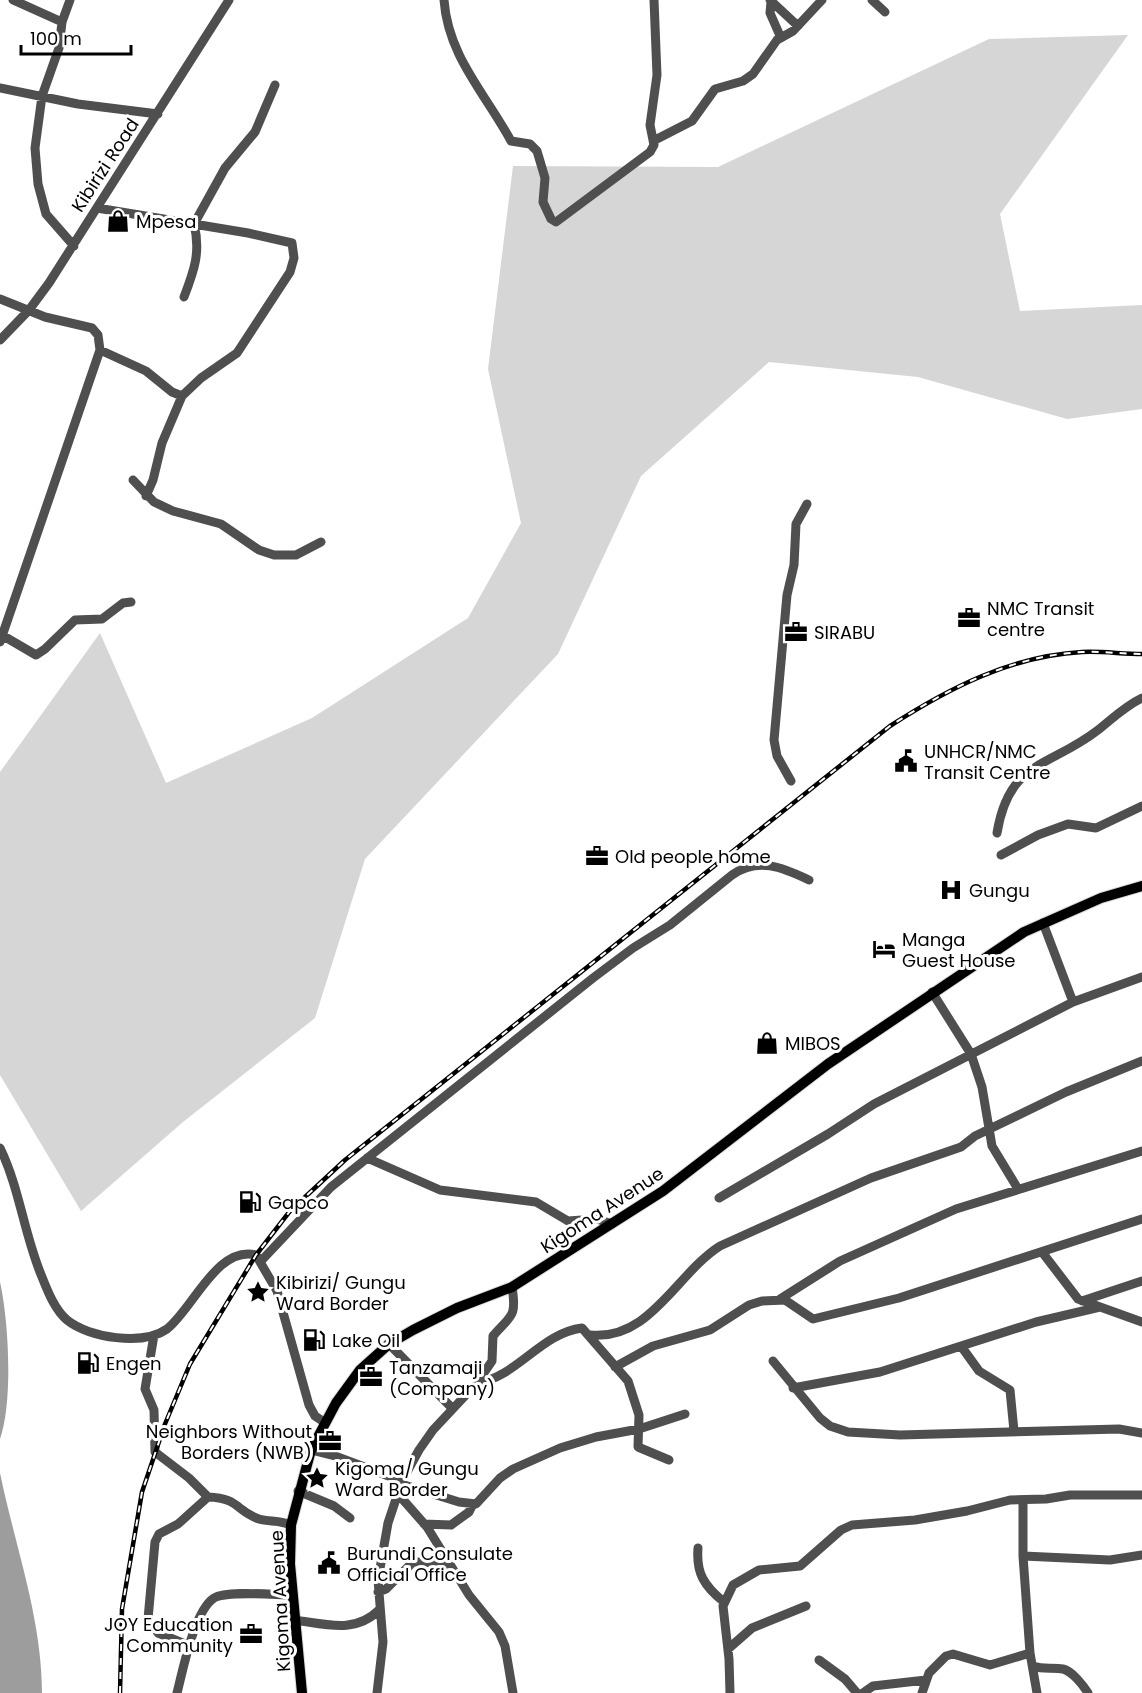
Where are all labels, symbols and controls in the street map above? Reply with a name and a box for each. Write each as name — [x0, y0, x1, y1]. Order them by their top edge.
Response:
scale bar — [21, 18, 130, 56]
text: 100 m — [30, 26, 82, 51]
street label: Kibirizi Road — [65, 113, 145, 217]
shop icon: Mpesa — [105, 208, 131, 234]
place label: Mpesa — [136, 209, 196, 234]
place label: NMC Transit centre — [987, 596, 1094, 642]
office icon: NMC Transit centre — [956, 605, 982, 631]
office icon: SIRABU — [783, 619, 809, 645]
place label: SIRABU — [814, 620, 875, 645]
place label: UNHCR/NMC Transit Centre — [924, 739, 1050, 785]
public building icon: UNHCR/NMC Transit Centre — [893, 748, 919, 774]
office icon: Old people home — [584, 843, 610, 869]
place label: Old people home — [615, 844, 771, 869]
hospital icon: Gungu — [938, 877, 964, 903]
place label: Gungu — [969, 878, 1030, 903]
place label: Manga Guest House — [902, 927, 1016, 973]
hotel icon: Manga Guest House — [871, 936, 897, 962]
shop icon: MIBOS — [754, 1030, 780, 1056]
place label: MIBOS — [785, 1031, 841, 1056]
street label: Kigoma Avenue — [536, 1161, 668, 1259]
fuel station icon: Gapco — [237, 1189, 263, 1215]
place label: Gapco — [268, 1190, 329, 1215]
place label: Kibirizi/ Gungu Ward Border — [276, 1270, 406, 1316]
place icon: Kibirizi/ Gungu Ward Border — [245, 1279, 271, 1305]
fuel station icon: Lake Oil — [301, 1327, 327, 1353]
place label: Lake Oil — [332, 1328, 400, 1353]
fuel station icon: Engen — [75, 1350, 101, 1376]
place label: Engen — [106, 1351, 162, 1376]
place label: Tanzamaji (Company) — [389, 1355, 495, 1401]
office icon: Tanzamaji (Company) — [358, 1364, 384, 1390]
place label: Neighbors Without Borders (NWB) — [146, 1419, 312, 1465]
office icon: Neighbors Without Borders (NWB) — [317, 1428, 343, 1454]
place label: Kigoma/ Gungu Ward Border — [335, 1456, 479, 1502]
place icon: Kigoma/ Gungu Ward Border — [304, 1465, 330, 1491]
street label: Kigoma Avenue — [264, 1529, 296, 1673]
place label: Burundi Consulate Official Office — [347, 1541, 513, 1587]
public building icon: Burundi Consulate Official Office — [316, 1550, 342, 1576]
place label: JOY Education Community — [104, 1612, 233, 1658]
office icon: JOY Education Community — [238, 1621, 264, 1647]

